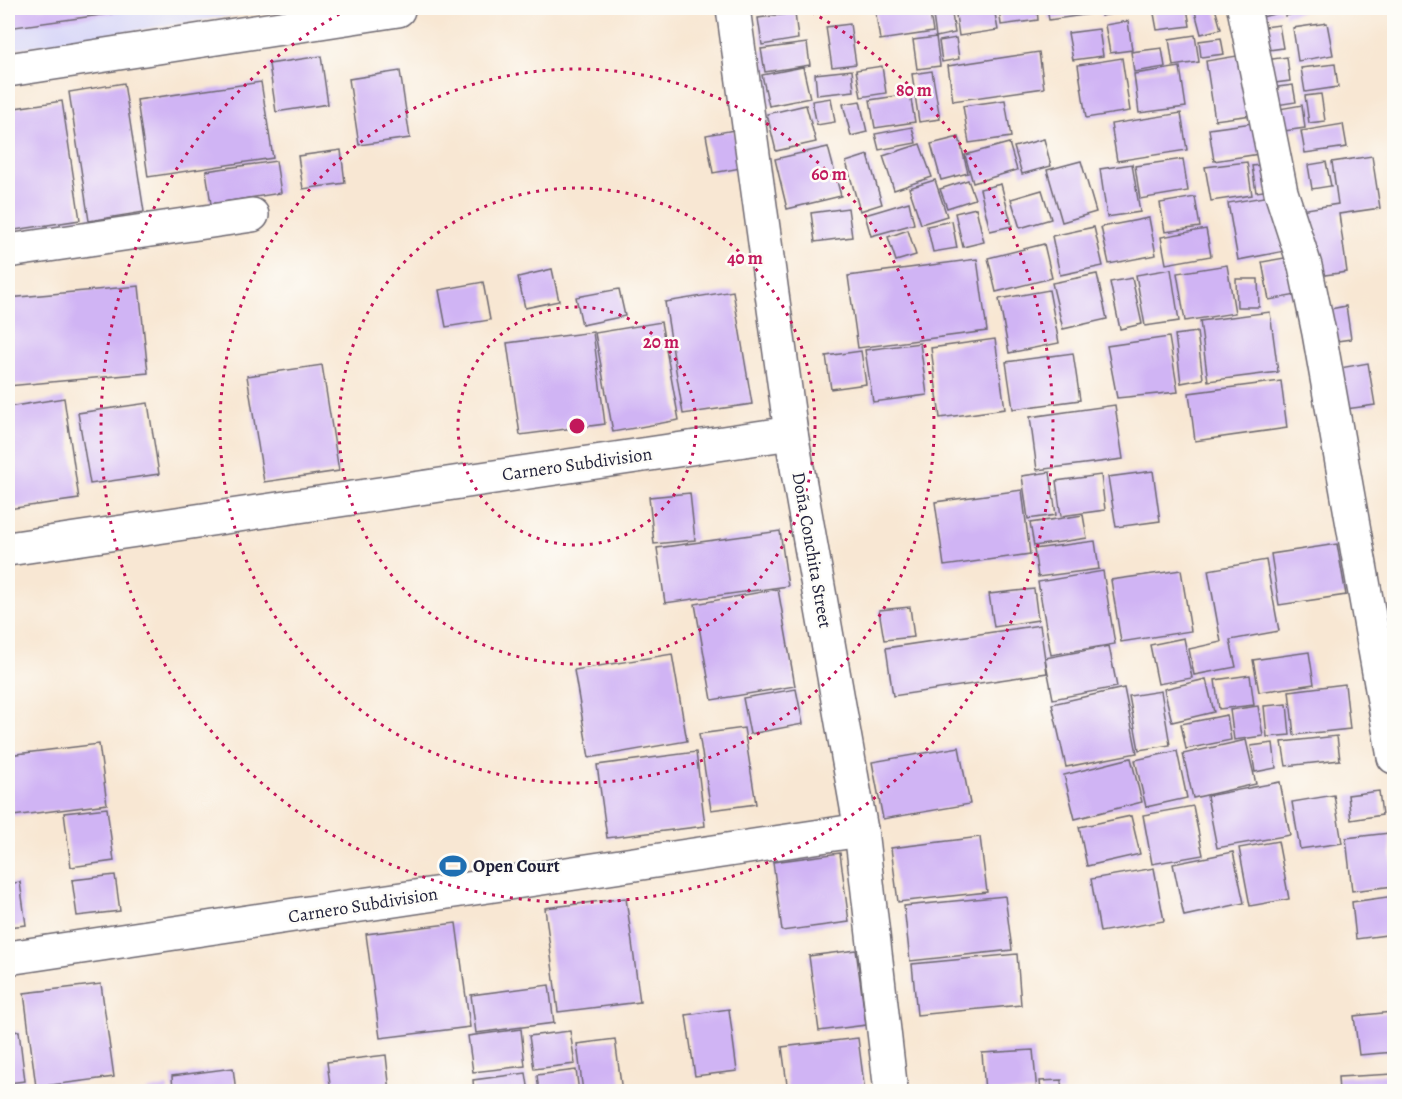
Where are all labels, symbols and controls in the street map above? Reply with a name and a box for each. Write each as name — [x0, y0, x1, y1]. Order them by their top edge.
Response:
text: 80 m — [896, 78, 932, 102]
text: 60 m — [811, 162, 847, 186]
text: 40 m — [727, 246, 763, 270]
text: 20 m — [643, 330, 679, 354]
centre of rings — [567, 416, 587, 436]
street label: Carnero Subdivision — [501, 442, 654, 486]
street label: Doña Conchita Street — [786, 470, 838, 630]
sports icon: Open Court — [438, 851, 468, 881]
place label: Open Court — [473, 854, 560, 878]
street label: Carnero Subdivision — [286, 881, 440, 929]

